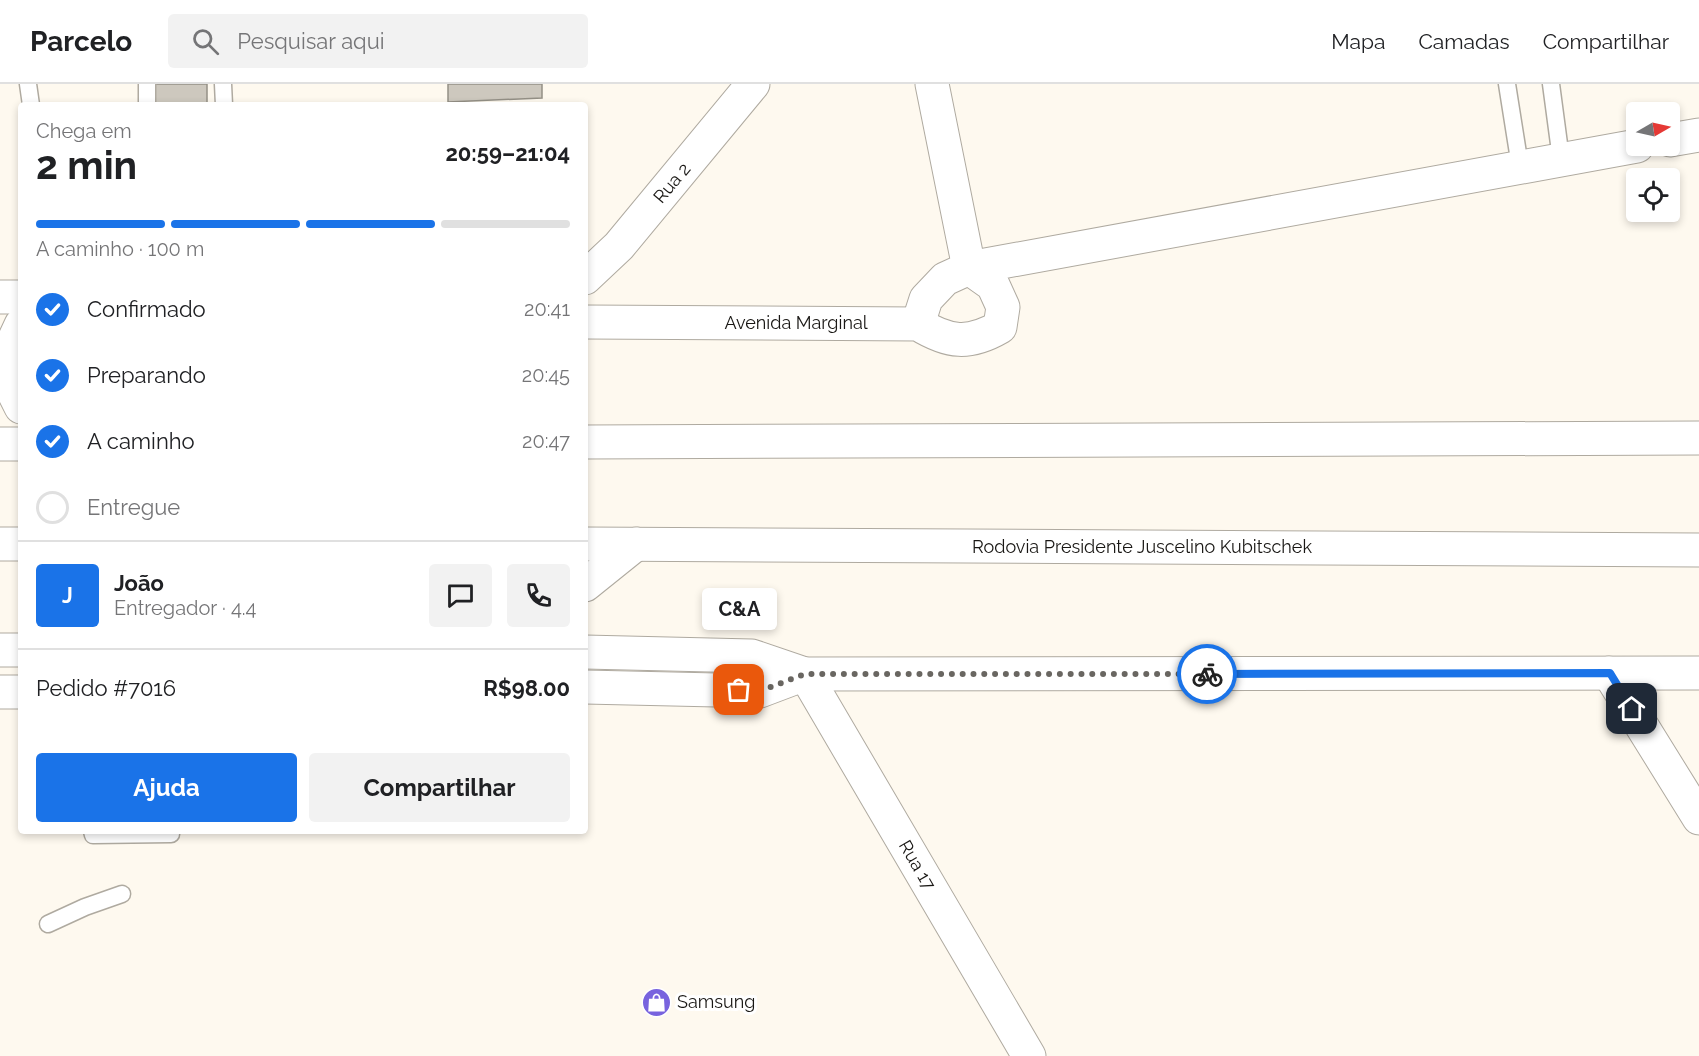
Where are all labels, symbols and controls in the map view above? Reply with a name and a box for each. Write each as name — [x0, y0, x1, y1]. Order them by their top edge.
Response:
search box — [168, 14, 588, 68]
text: Parcelo — [30, 25, 132, 58]
icon: search — [189, 25, 222, 58]
text: Pesquisar aqui — [237, 28, 385, 54]
text: Mapa — [1331, 29, 1385, 54]
text: Camadas — [1418, 29, 1510, 54]
text: Compartilhar — [1543, 29, 1669, 54]
north arrow — [1626, 102, 1680, 156]
map controls — [1626, 102, 1680, 222]
text: Chega em — [36, 119, 132, 143]
text: 20:59–21:04 — [445, 140, 570, 166]
text: 2 min — [36, 142, 137, 188]
street label: Rua 2 — [649, 158, 694, 207]
button: locate — [1626, 168, 1680, 222]
text: A caminho · 100 m — [36, 237, 204, 261]
icon: check — [36, 293, 69, 326]
text: Confirmado — [87, 296, 206, 322]
text: 20:41 — [524, 297, 570, 321]
street label: Avenida Marginal — [724, 312, 868, 333]
icon: check — [36, 359, 69, 392]
text: Preparando — [87, 362, 206, 388]
text: 20:45 — [522, 363, 570, 387]
icon: check — [36, 425, 69, 458]
text: A caminho — [87, 428, 195, 454]
text: 20:47 — [522, 429, 570, 453]
text: Entregue — [87, 494, 180, 520]
street label: Rodovia Presidente Juscelino Kubitschek — [972, 536, 1312, 557]
button: chat — [429, 564, 492, 627]
button: phone — [507, 564, 570, 627]
text: João — [114, 570, 164, 596]
text: J — [62, 582, 73, 608]
callout: C&A — [702, 588, 777, 630]
text: Entregador · 4.4 — [114, 596, 257, 620]
text: C&A — [718, 597, 761, 621]
courier — [1177, 644, 1237, 704]
icon: bike — [1191, 658, 1224, 691]
pin — [713, 664, 764, 715]
icon: bag — [722, 673, 755, 706]
text: Pedido #7016 — [36, 675, 176, 701]
text: R$98.00 — [483, 675, 570, 701]
pin — [1606, 683, 1657, 734]
icon: home — [1615, 692, 1648, 725]
button: Ajuda — [36, 753, 297, 822]
button: Compartilhar — [309, 753, 570, 822]
street label: Rua 17 — [895, 836, 940, 894]
shop icon: Samsung — [640, 986, 672, 1018]
place label: Samsung — [677, 991, 755, 1012]

